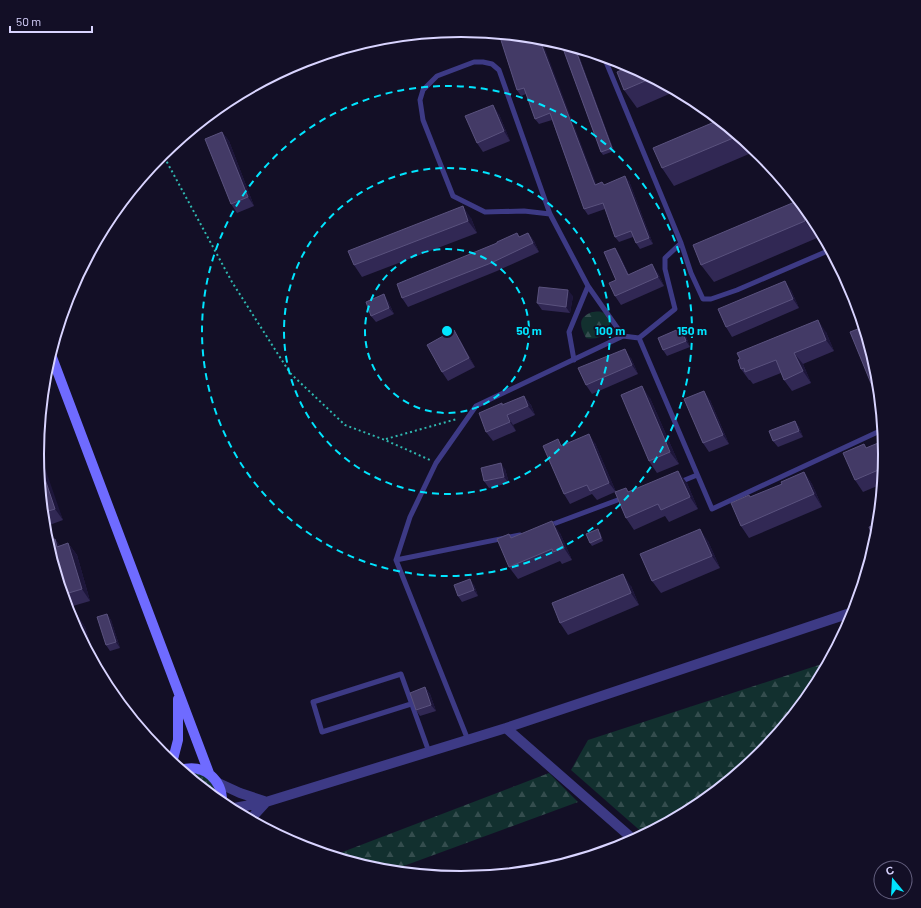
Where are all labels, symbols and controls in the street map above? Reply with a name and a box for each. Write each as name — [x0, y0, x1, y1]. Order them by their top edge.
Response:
scale bar — [10, 8, 92, 34]
text: 50 m — [16, 14, 41, 28]
text: 50 m — [516, 323, 542, 337]
text: 100 m — [595, 323, 625, 337]
text: 150 m — [677, 323, 707, 337]
centre of rings — [440, 324, 454, 338]
north arrow — [873, 860, 913, 900]
text: С — [884, 863, 896, 877]

